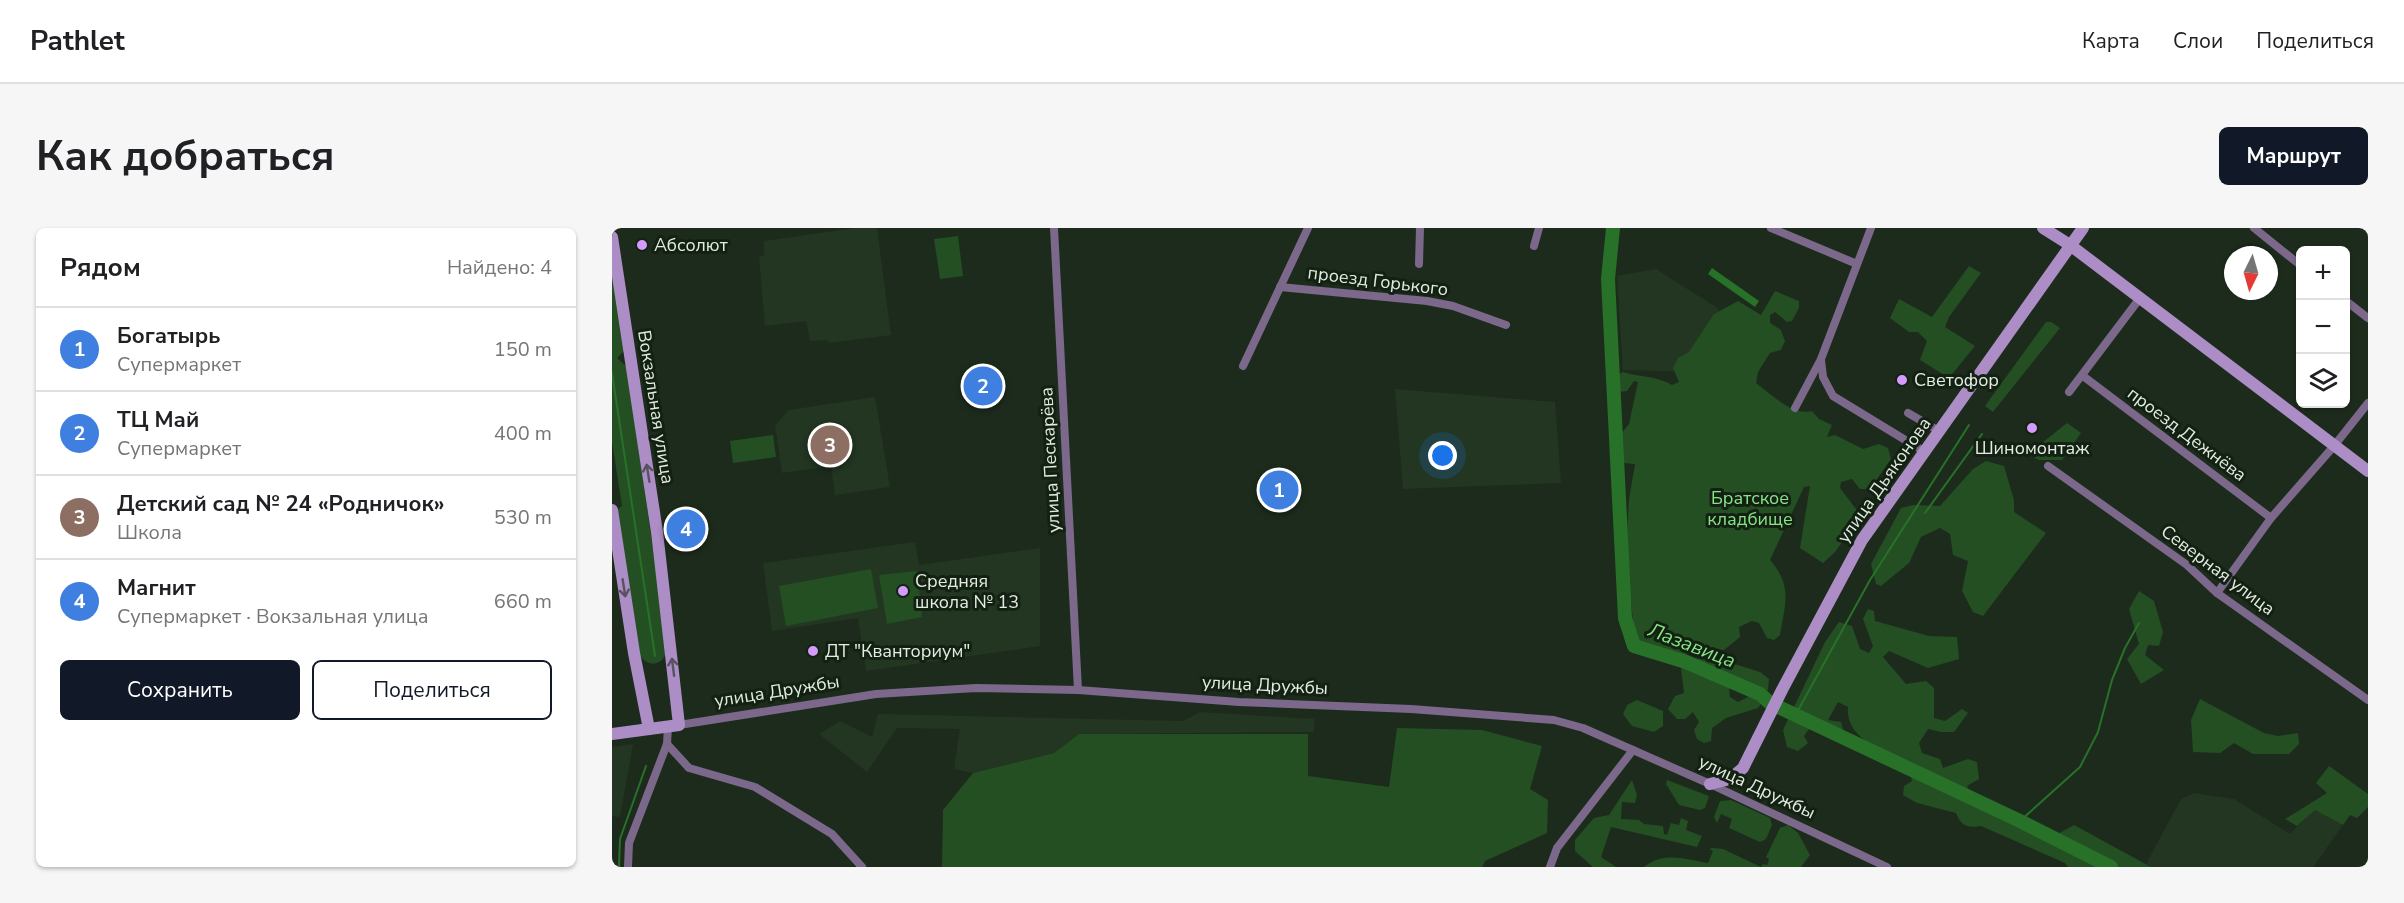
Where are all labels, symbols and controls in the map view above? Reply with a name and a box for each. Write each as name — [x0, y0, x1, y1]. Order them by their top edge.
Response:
text: Pathlet — [30, 22, 125, 60]
text: Карта — [2082, 27, 2140, 55]
text: Слои — [2173, 27, 2223, 55]
text: Поделиться — [2256, 27, 2374, 55]
button: Маршрут — [2219, 127, 2368, 185]
text: Как добраться — [36, 128, 335, 185]
place label: Абсолют — [654, 233, 728, 257]
marker: Абсолют — [635, 238, 649, 252]
north arrow — [2224, 246, 2278, 300]
map controls — [2296, 246, 2350, 408]
button: + — [2296, 246, 2350, 300]
text: Рядом — [60, 250, 141, 285]
text: Найдено: 4 — [447, 254, 552, 281]
street label: проезд Горького — [1306, 260, 1450, 302]
button: − — [2296, 300, 2350, 354]
text: Богатырь — [117, 321, 220, 351]
street label: Вокзальная улица — [632, 328, 680, 486]
text: 1 — [74, 336, 86, 363]
text: 150 m — [494, 336, 552, 363]
text: Супермаркет — [117, 351, 241, 378]
button: layers — [2296, 354, 2350, 408]
pin: 2 — [964, 364, 1003, 408]
place label: Светофор — [1914, 368, 1999, 392]
marker: Светофор — [1895, 373, 1909, 387]
street label: проезд Дежнёва — [2123, 381, 2251, 487]
street label: улица Пескарёва — [1034, 387, 1066, 533]
text: ТЦ Май — [117, 405, 199, 435]
street label: улица Дьяконова — [1832, 412, 1936, 548]
text: 2 — [74, 420, 86, 447]
text: 400 m — [494, 420, 552, 447]
marker: Шиномонтаж — [2025, 421, 2039, 435]
pin: 3 — [810, 422, 850, 468]
text: Супермаркет — [117, 435, 241, 462]
place label: Шиномонтаж — [1975, 436, 2090, 460]
your location — [1428, 441, 1457, 470]
one-way arrow — [642, 464, 653, 484]
pin: 1 — [1260, 468, 1298, 512]
park label: Братское кладбище — [1707, 486, 1793, 531]
text: Детский сад № 24 «Родничок» — [117, 489, 445, 519]
text: 3 — [74, 504, 86, 531]
text: 530 m — [494, 504, 552, 531]
pin: 4 — [666, 506, 706, 552]
text: Школа — [117, 519, 182, 546]
street label: Северная улица — [2156, 519, 2280, 621]
place label: Средняя школа № 13 — [915, 569, 1019, 614]
text: Магнит — [117, 573, 196, 603]
one-way arrow — [619, 578, 630, 598]
marker: Средняя школа № 13 — [896, 584, 910, 598]
text: 4 — [74, 588, 86, 615]
text: 660 m — [494, 588, 552, 615]
text: Супермаркет · Вокзальная улица — [117, 603, 428, 630]
water label: Лазавица — [1643, 616, 1739, 674]
place label: ДТ "Кванториум" — [825, 639, 970, 663]
marker: ДТ "Кванториум" — [806, 644, 820, 658]
one-way arrow — [667, 657, 678, 677]
button: Сохранить — [60, 660, 300, 720]
button: Поделиться — [312, 660, 552, 720]
street label: улица Дружбы — [713, 669, 841, 713]
street label: улица Дружбы — [1201, 670, 1329, 700]
street label: улица Дружбы — [1695, 749, 1819, 825]

